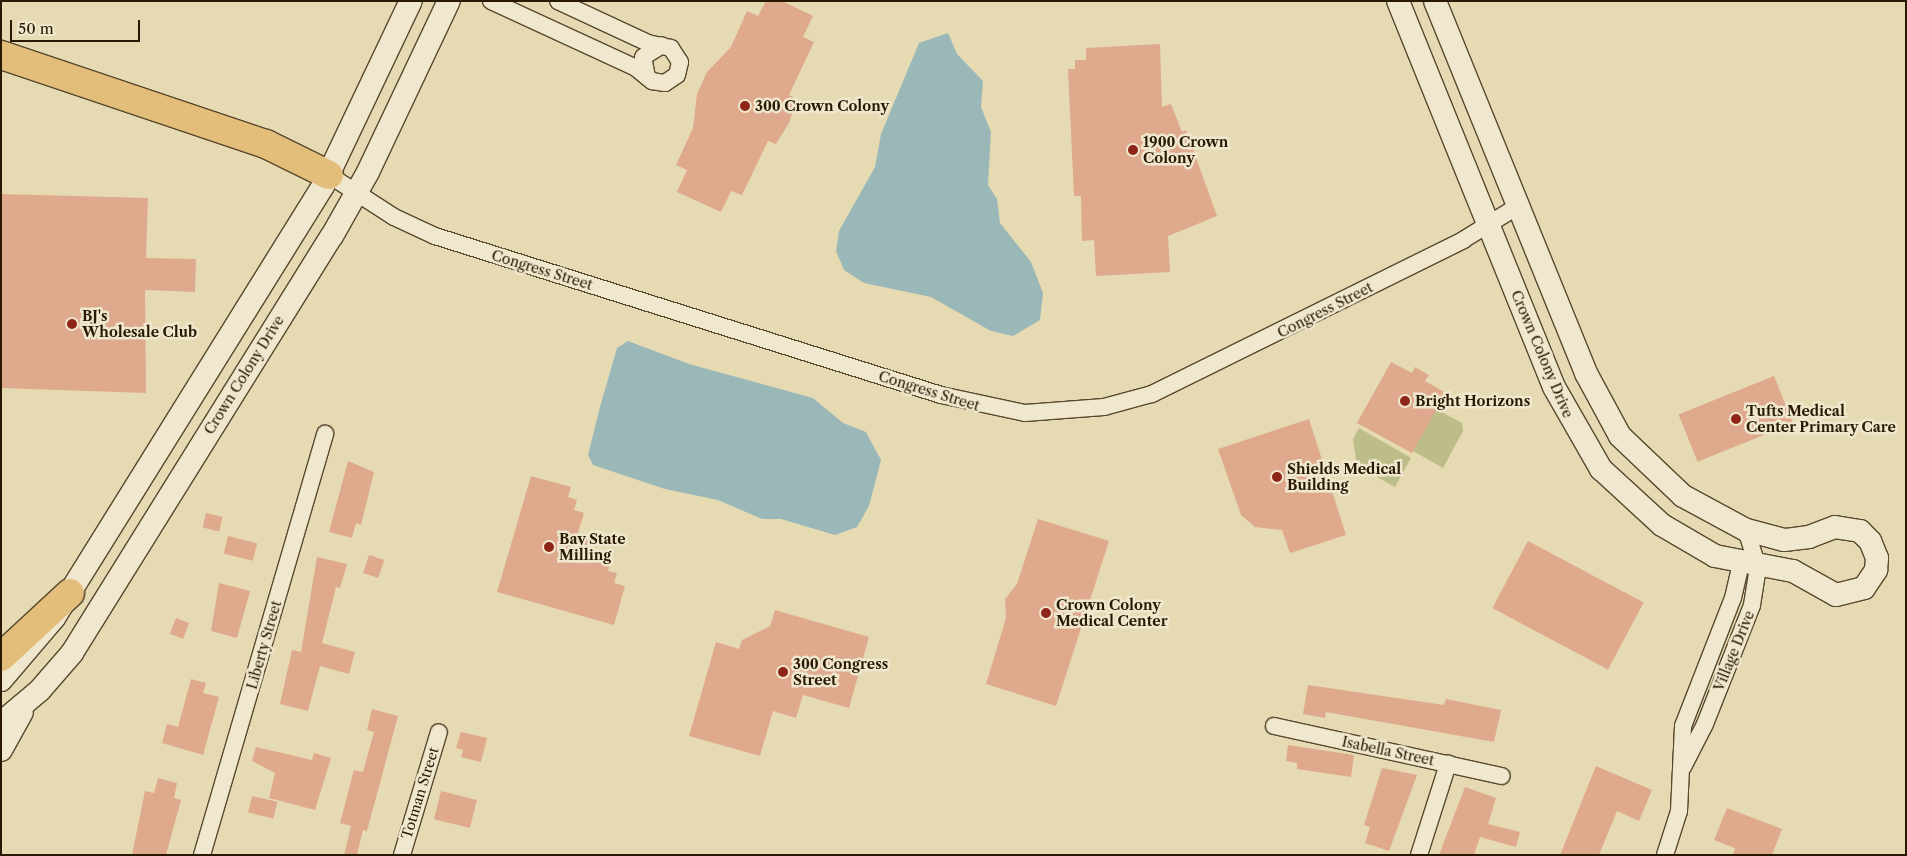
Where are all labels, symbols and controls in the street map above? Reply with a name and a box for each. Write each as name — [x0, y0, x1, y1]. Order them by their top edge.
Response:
scale bar — [12, 10, 142, 42]
text: 50 m — [18, 19, 54, 38]
place label: 300 Crown Colony — [755, 98, 889, 114]
marker: 300 Crown Colony — [739, 100, 751, 112]
place label: 1900 Crown Colony — [1143, 134, 1228, 166]
marker: 1900 Crown Colony — [1127, 144, 1139, 156]
street label: Congress Street — [489, 247, 595, 293]
street label: Congress Street — [1275, 279, 1375, 341]
street label: Crown Colony Drive — [1507, 288, 1577, 420]
place label: BJ's Wholesale Club — [82, 308, 197, 341]
street label: Crown Colony Drive — [201, 312, 287, 438]
marker: BJ's Wholesale Club — [66, 318, 78, 330]
street label: Congress Street — [876, 368, 982, 414]
place label: Bright Horizons — [1415, 393, 1530, 409]
marker: Bright Horizons — [1399, 395, 1411, 407]
place label: Tufts Medical Center Primary Care — [1746, 403, 1896, 436]
marker: Tufts Medical Center Primary Care — [1730, 413, 1742, 425]
place label: Shields Medical Building — [1287, 461, 1401, 494]
marker: Shields Medical Building — [1271, 471, 1283, 483]
place label: Bay State Milling — [559, 531, 626, 564]
marker: Bay State Milling — [543, 541, 555, 553]
place label: Crown Colony Medical Center — [1056, 597, 1168, 630]
street label: Liberty Street — [243, 599, 285, 691]
marker: Crown Colony Medical Center — [1040, 607, 1052, 619]
street label: Village Drive — [1710, 608, 1758, 694]
place label: 300 Congress Street — [793, 656, 888, 689]
marker: 300 Congress Street — [777, 666, 789, 678]
street label: Isabella Street — [1340, 733, 1436, 769]
street label: Totman Street — [398, 745, 442, 841]

